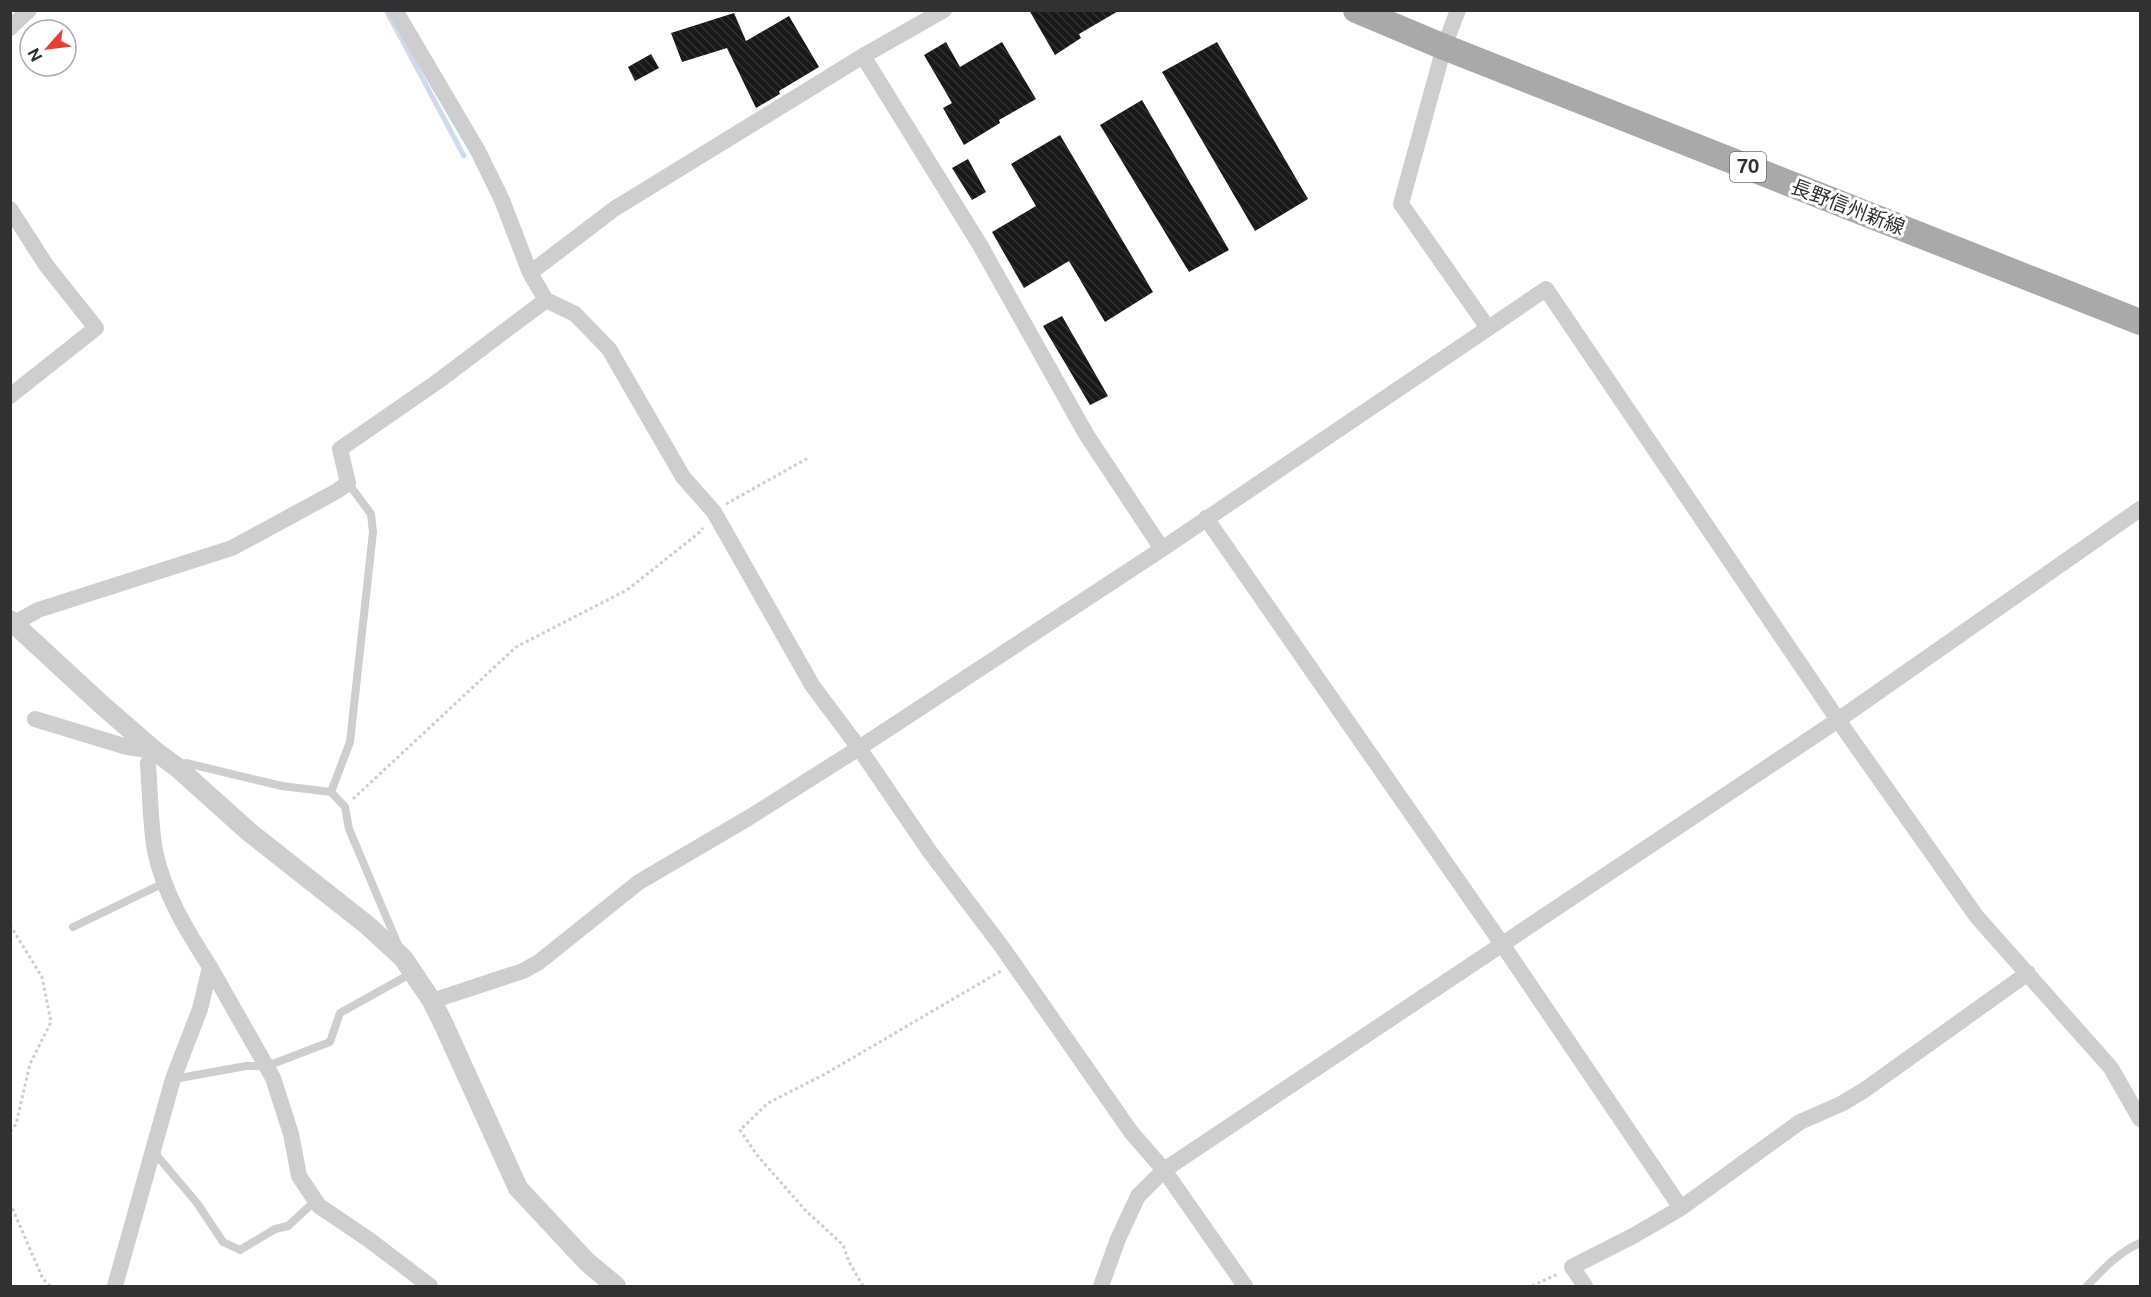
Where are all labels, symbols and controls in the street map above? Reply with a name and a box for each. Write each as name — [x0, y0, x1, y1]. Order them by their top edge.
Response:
north arrow — [18, 18, 78, 78]
text: N — [24, 45, 47, 65]
road number: 70 — [1730, 152, 1766, 182]
street label: 長野信州新線 — [1788, 174, 1908, 240]

